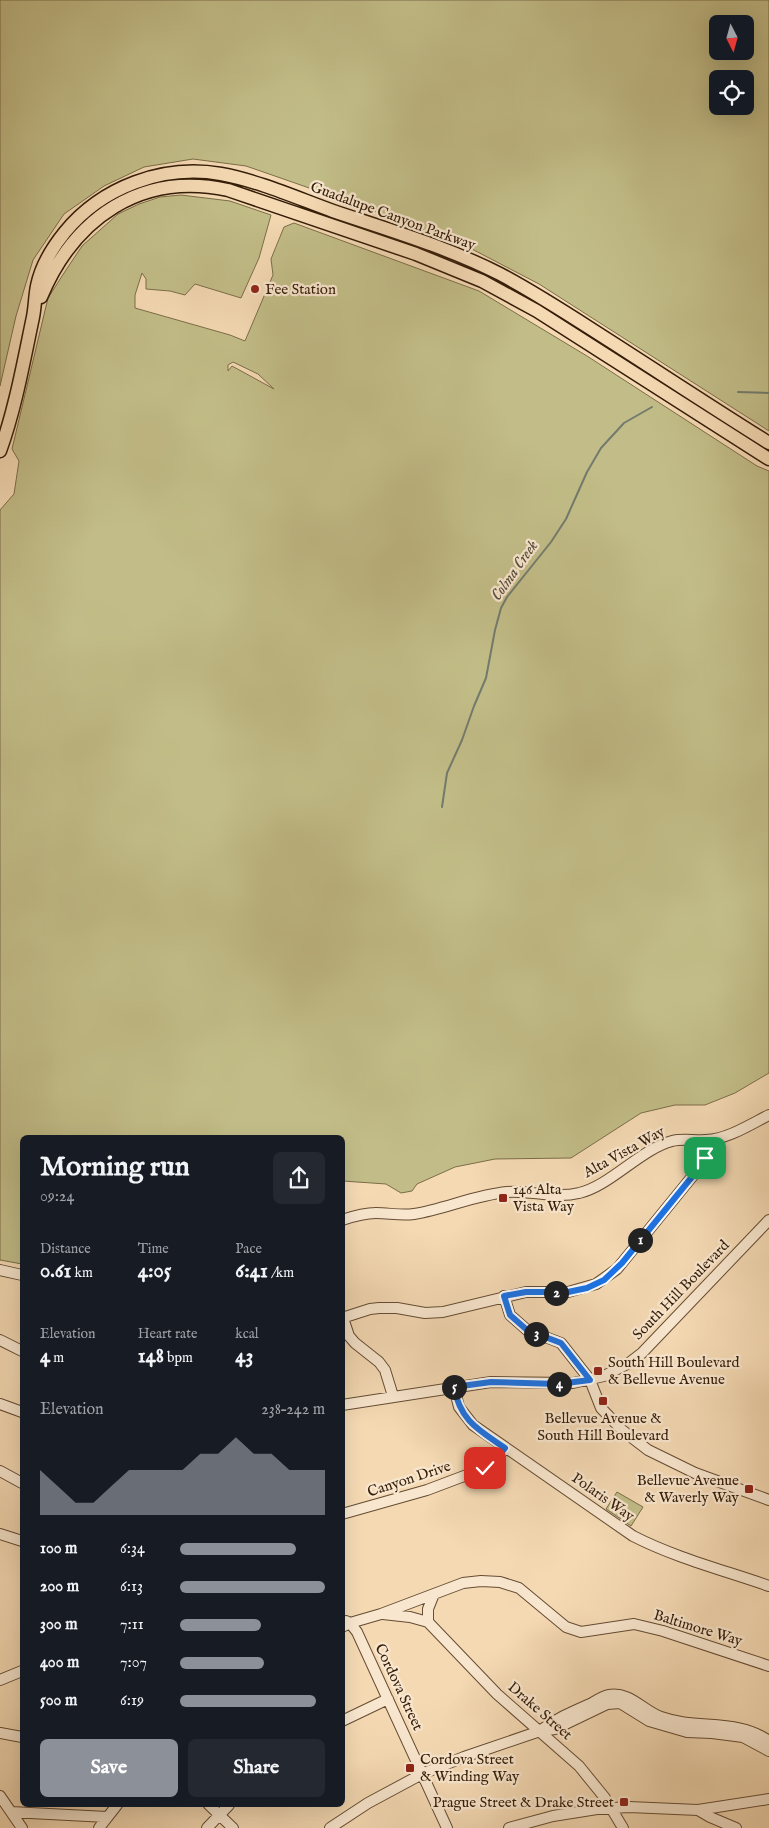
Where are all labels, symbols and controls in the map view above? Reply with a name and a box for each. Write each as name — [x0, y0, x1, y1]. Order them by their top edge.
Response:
north arrow — [709, 15, 754, 60]
map controls — [709, 15, 754, 115]
button: locate — [709, 70, 754, 115]
street label: Guadalupe Canyon Parkway — [308, 177, 479, 255]
place label: Fee Station — [265, 280, 336, 299]
marker: Fee Station — [249, 283, 261, 295]
water label: Colma Creek — [487, 536, 543, 605]
street label: Alta Vista Way — [579, 1122, 669, 1183]
pin — [684, 1137, 726, 1179]
icon: arrive — [691, 1144, 719, 1172]
text: Morning run — [40, 1150, 190, 1185]
button: share — [273, 1152, 325, 1204]
place label: 146 Alta Vista Way — [512, 1180, 575, 1216]
text: 09:24 — [40, 1187, 74, 1207]
marker: 146 Alta Vista Way — [497, 1192, 509, 1204]
pin: 1 — [628, 1228, 652, 1252]
text: 1 — [638, 1231, 643, 1249]
street label: South Hill Boulevard — [628, 1235, 734, 1344]
text: Distance — [40, 1240, 91, 1258]
text: Time — [138, 1240, 169, 1258]
text: Pace — [235, 1240, 262, 1258]
text: 0.61 — [40, 1258, 71, 1285]
text: 4:05 — [138, 1258, 171, 1285]
text: 6:41 — [235, 1258, 268, 1285]
text: km — [71, 1264, 93, 1282]
text: /km — [268, 1264, 294, 1282]
pin: 2 — [544, 1280, 568, 1306]
text: 2 — [553, 1284, 560, 1302]
pin: 3 — [524, 1322, 548, 1346]
text: Elevation — [40, 1325, 96, 1343]
text: Heart rate — [138, 1325, 197, 1343]
text: kcal — [235, 1325, 259, 1343]
text: 3 — [534, 1325, 539, 1343]
text: 4 — [40, 1343, 50, 1370]
text: 148 — [138, 1343, 164, 1370]
text: 43 — [235, 1343, 253, 1370]
text: m — [50, 1349, 64, 1367]
text: bpm — [164, 1349, 193, 1367]
place label: South Hill Boulevard & Bellevue Avenue — [608, 1353, 741, 1389]
marker: South Hill Boulevard & Bellevue Avenue — [592, 1365, 604, 1377]
pin: 4 — [546, 1372, 572, 1396]
pin: 5 — [442, 1374, 466, 1400]
text: 4 — [556, 1375, 563, 1393]
text: 5 — [452, 1378, 457, 1396]
marker: Bellevue Avenue & South Hill Boulevard — [597, 1395, 609, 1407]
text: Elevation — [40, 1400, 103, 1420]
text: 238–242 m — [261, 1400, 325, 1420]
place label: Bellevue Avenue & South Hill Boulevard — [537, 1409, 670, 1445]
pin — [464, 1447, 506, 1489]
icon: check — [471, 1454, 499, 1482]
street label: Canyon Drive — [365, 1457, 453, 1501]
street label: Polaris Way — [568, 1469, 639, 1526]
place label: Bellevue Avenue & Waverly Way — [637, 1471, 740, 1507]
marker: Bellevue Avenue & Waverly Way — [743, 1483, 755, 1495]
text: 100 m — [40, 1539, 77, 1559]
text: 6:34 — [120, 1539, 145, 1559]
text: 200 m — [40, 1577, 79, 1597]
text: 6:13 — [120, 1577, 143, 1597]
street label: Baltimore Way — [651, 1605, 745, 1651]
text: 300 m — [40, 1615, 78, 1635]
text: 7:11 — [120, 1615, 144, 1635]
street label: Cordova Street — [371, 1640, 427, 1734]
text: 400 m — [40, 1653, 79, 1673]
text: 7:07 — [120, 1653, 147, 1673]
street label: Drake Street — [504, 1678, 576, 1744]
text: 500 m — [40, 1691, 77, 1711]
text: 6:19 — [120, 1691, 144, 1711]
button: Save — [40, 1739, 178, 1797]
button: Share — [188, 1739, 325, 1797]
place label: Cordova Street & Winding Way — [420, 1750, 520, 1786]
marker: Cordova Street & Winding Way — [404, 1762, 416, 1774]
place label: Prague Street & Drake Street — [433, 1793, 614, 1812]
marker: Prague Street & Drake Street — [618, 1796, 630, 1808]

